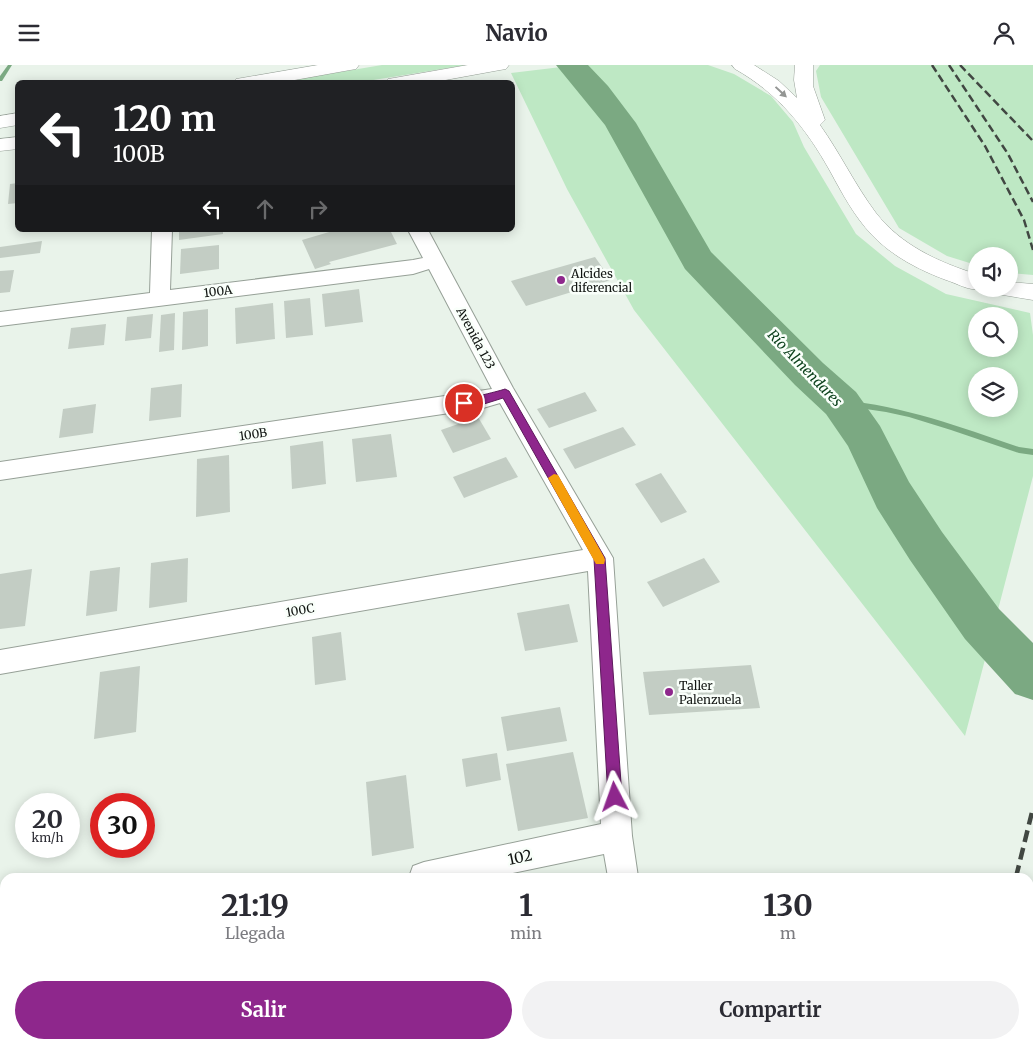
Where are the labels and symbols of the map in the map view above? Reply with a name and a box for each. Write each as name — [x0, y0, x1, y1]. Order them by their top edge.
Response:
one-way arrow — [775, 86, 787, 98]
place label: Alcides diferencial — [570, 266, 633, 295]
marker: Alcides diferencial — [555, 274, 567, 286]
street label: 100A — [203, 282, 234, 300]
street label: Avenida 123 — [453, 304, 499, 372]
water label: Río Almendares — [764, 326, 846, 410]
pin — [443, 382, 485, 424]
street label: 100B — [238, 425, 268, 443]
street label: 100C — [285, 600, 316, 620]
place label: Taller Palenzuela — [679, 678, 742, 707]
marker: Taller Palenzuela — [663, 686, 675, 698]
position arrow — [588, 770, 640, 822]
speed limit sign: 30 — [90, 793, 155, 858]
street label: 102 — [506, 845, 534, 869]

